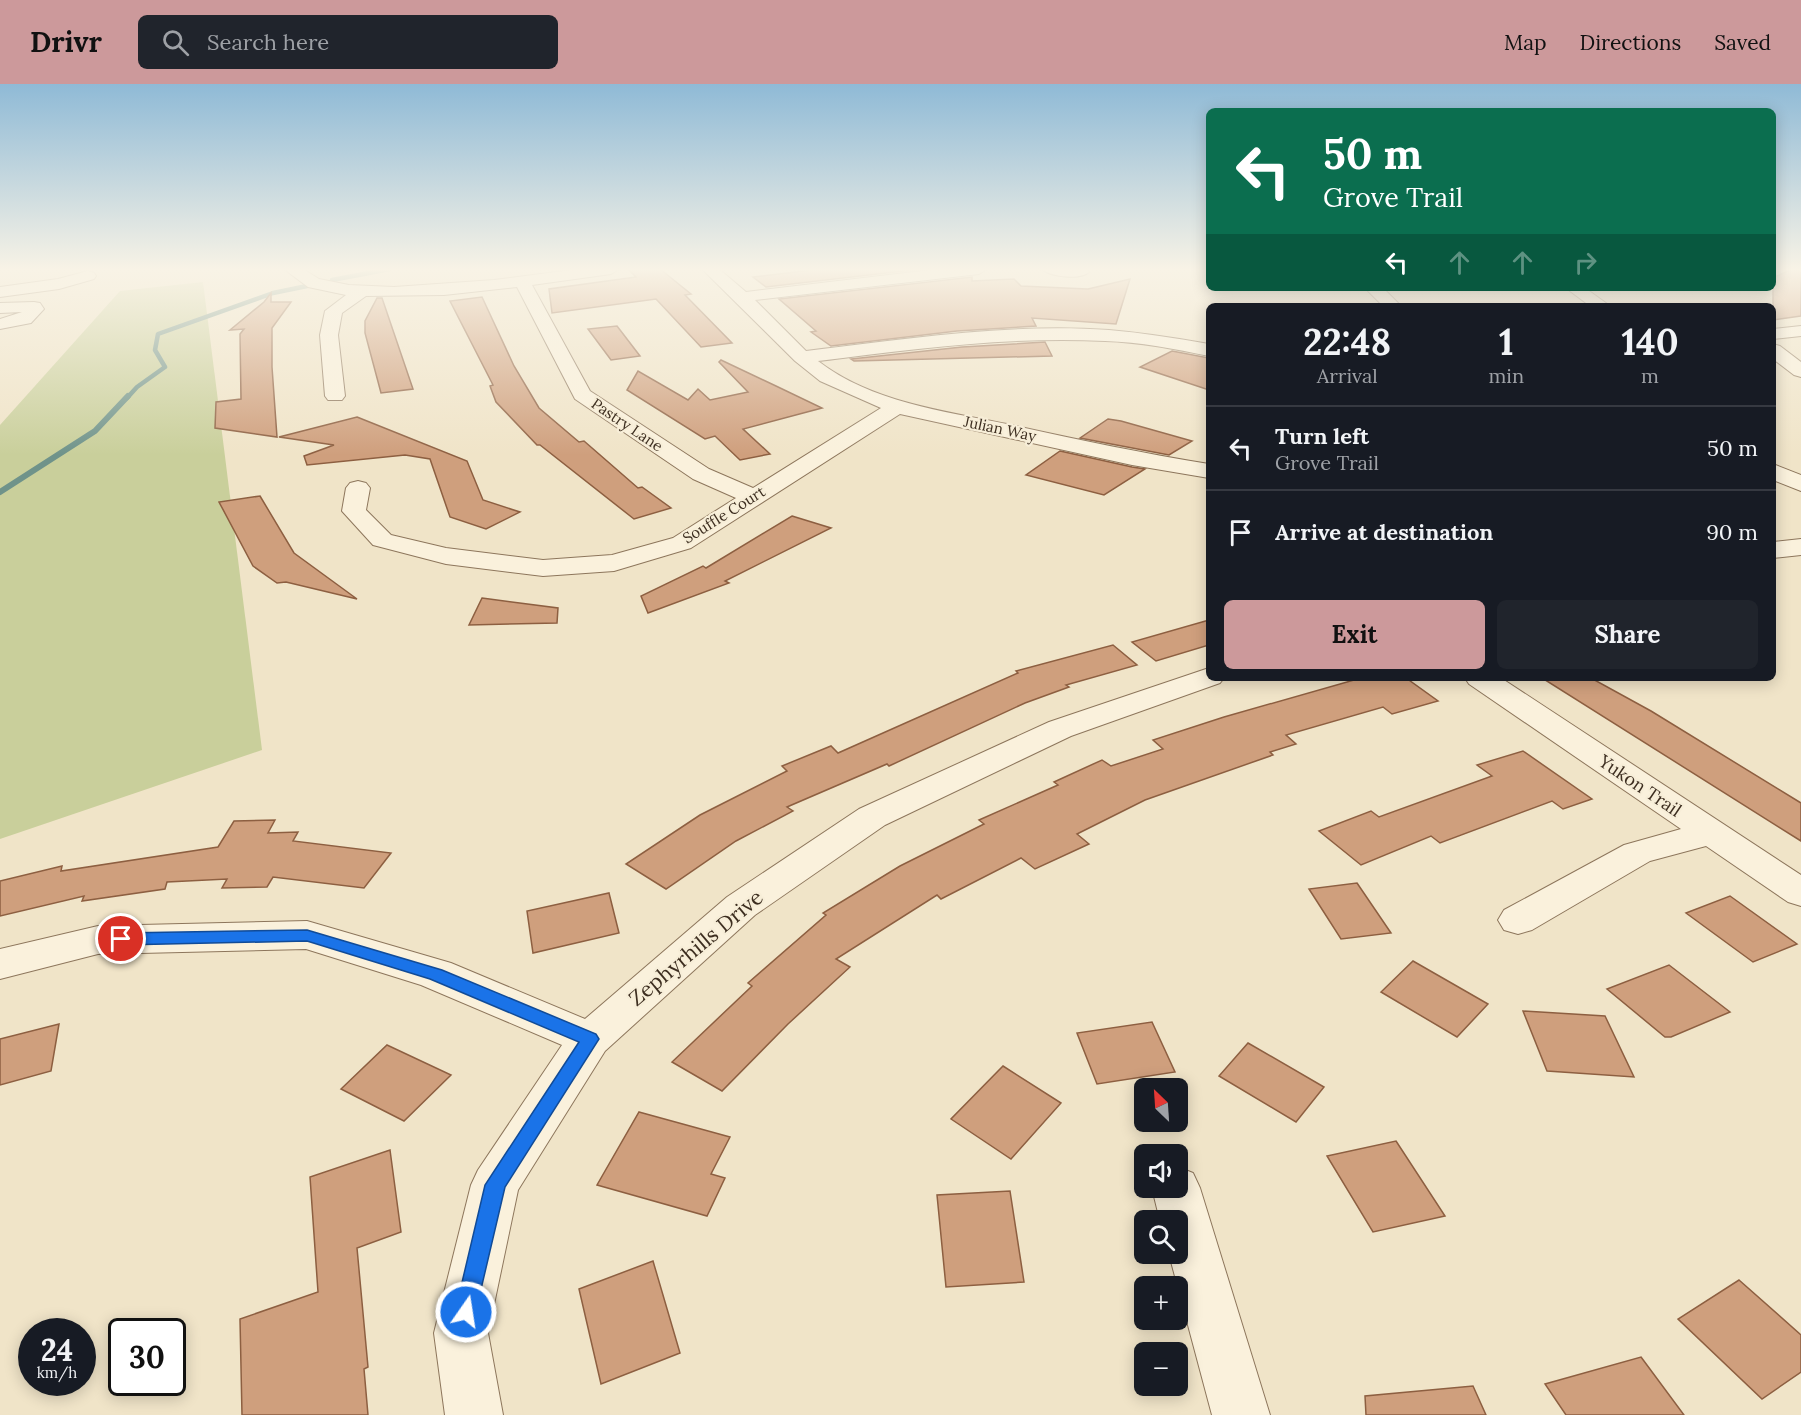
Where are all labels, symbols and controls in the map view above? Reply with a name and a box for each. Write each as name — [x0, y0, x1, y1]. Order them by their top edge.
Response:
search box — [138, 15, 558, 69]
text: Drivr — [30, 24, 102, 60]
icon: search — [159, 26, 192, 59]
text: Search here — [207, 28, 329, 56]
text: Map — [1504, 29, 1547, 56]
text: Directions — [1580, 29, 1681, 56]
text: Saved — [1714, 29, 1771, 56]
text: 50 m — [1323, 127, 1422, 181]
icon: left — [1224, 132, 1302, 210]
text: Grove Trail — [1323, 180, 1463, 214]
icon: left — [1380, 246, 1413, 279]
icon: ahead — [1443, 246, 1476, 279]
icon: ahead — [1506, 246, 1539, 279]
icon: right — [1569, 246, 1602, 279]
text: 22:48 — [1303, 319, 1391, 365]
text: 1 — [1499, 319, 1514, 365]
text: 140 — [1621, 319, 1679, 365]
text: Arrival — [1317, 363, 1378, 388]
text: min — [1488, 363, 1524, 388]
text: m — [1641, 363, 1659, 388]
street label: Pastry Lane — [588, 394, 667, 455]
street label: Julian Way — [961, 411, 1038, 445]
text: Turn left — [1275, 422, 1369, 450]
icon: left — [1224, 432, 1257, 465]
text: 50 m — [1707, 434, 1758, 462]
text: Grove Trail — [1275, 450, 1379, 475]
street label: Souffle Court — [679, 482, 769, 547]
icon: arrive — [1224, 516, 1257, 549]
text: Arrive at destination — [1275, 518, 1493, 546]
text: 90 m — [1706, 518, 1758, 546]
button: Exit — [1224, 600, 1485, 669]
button: Share — [1497, 600, 1758, 669]
street label: Yukon Trail — [1594, 749, 1686, 822]
street label: Zephyrhills Drive — [623, 884, 768, 1012]
pin — [95, 913, 146, 964]
icon: arrive — [104, 922, 137, 955]
north arrow — [1134, 1078, 1188, 1132]
map controls — [1134, 1078, 1188, 1396]
button: sound — [1134, 1144, 1188, 1198]
button: search — [1134, 1210, 1188, 1264]
button: + — [1134, 1276, 1188, 1330]
position arrow — [434, 1280, 498, 1344]
speed limit sign: 30 — [108, 1318, 186, 1396]
text: 24 — [41, 1331, 73, 1369]
button: − — [1134, 1342, 1188, 1396]
text: km/h — [37, 1363, 77, 1382]

